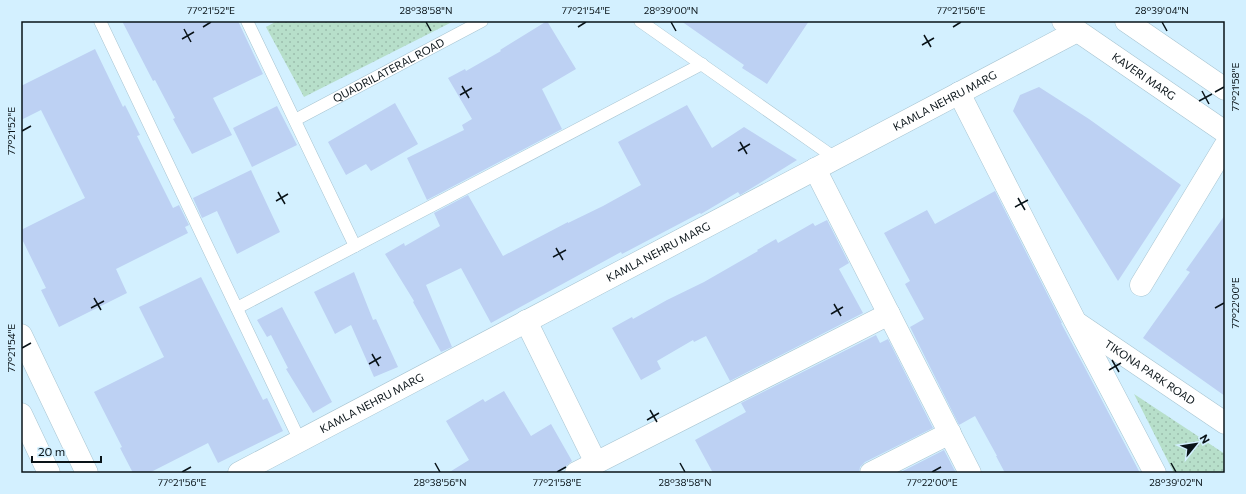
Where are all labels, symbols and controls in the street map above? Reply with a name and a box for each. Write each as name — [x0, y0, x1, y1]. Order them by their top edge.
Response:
text: 77°21'52"E — [187, 4, 235, 16]
text: 28°38'58"N — [399, 4, 453, 16]
text: 77°21'54"E — [562, 4, 610, 16]
text: 28°39'00"N — [644, 4, 698, 16]
text: 77°21'56"E — [937, 4, 985, 16]
text: 28°39'04"N — [1135, 4, 1189, 16]
street label: QUADRILATERAL ROAD — [330, 35, 446, 105]
street label: KAVERI MARG — [1110, 50, 1178, 102]
text: 77°21'58"E — [1229, 63, 1241, 111]
street label: KAMLA NEHRU MARG — [891, 68, 999, 133]
text: 77°21'52"E — [5, 107, 17, 155]
street label: KAMLA NEHRU MARG — [604, 219, 712, 284]
text: 77°22'00"E — [1229, 277, 1241, 329]
text: 77°21'54"E — [5, 324, 17, 372]
street label: TIKONA PARK ROAD — [1102, 337, 1198, 407]
street label: KAMLA NEHRU MARG — [317, 370, 425, 435]
north arrow — [1176, 424, 1216, 464]
text: N — [1197, 432, 1213, 446]
scale bar — [32, 438, 101, 464]
text: 20 m — [38, 444, 65, 458]
text: 77°21'56"E — [158, 476, 206, 488]
text: 28°38'56"N — [413, 476, 467, 488]
text: 77°21'58"E — [533, 476, 581, 488]
text: 28°38'58"N — [658, 476, 712, 488]
text: 77°22'00"E — [906, 476, 958, 488]
text: 28°39'02"N — [1149, 476, 1203, 488]

